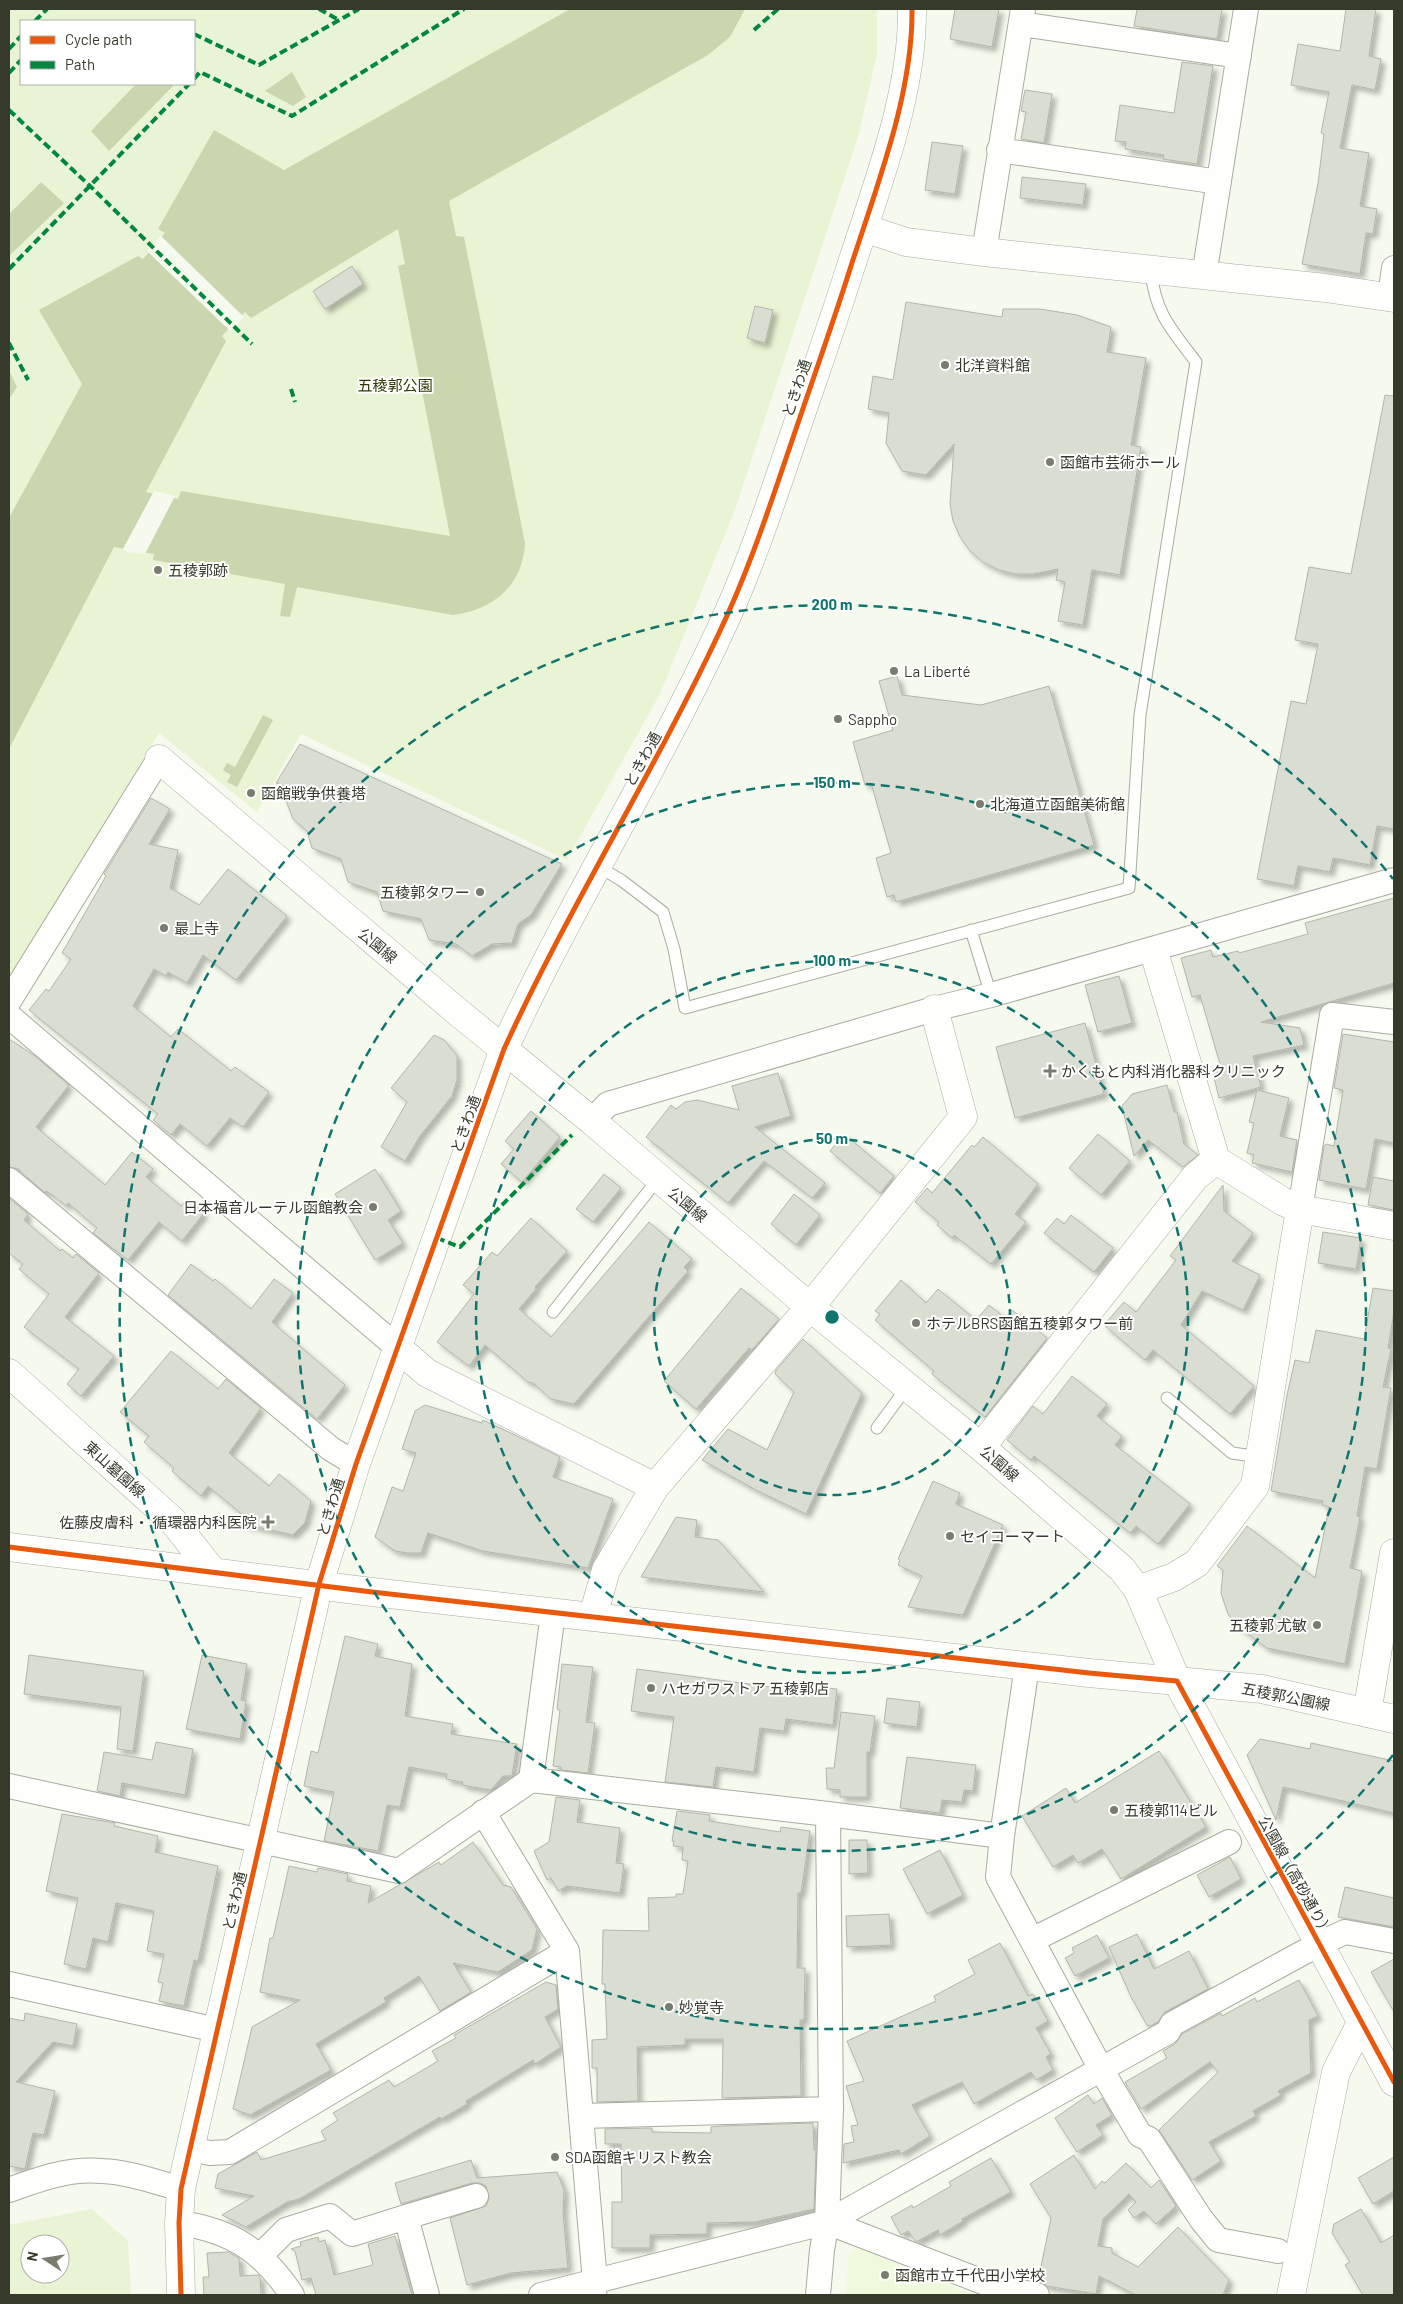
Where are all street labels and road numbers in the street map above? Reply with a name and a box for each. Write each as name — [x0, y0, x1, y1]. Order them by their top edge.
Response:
street label: ときわ通 — [778, 357, 814, 419]
street label: ときわ通 — [620, 728, 664, 790]
street label: 公園線 — [355, 924, 401, 966]
street label: ときわ通 — [446, 1093, 484, 1155]
street label: 公園線 — [665, 1183, 711, 1225]
street label: 東山墓園線 — [81, 1437, 149, 1501]
street label: 公園線 — [977, 1441, 1023, 1485]
street label: ときわ通 — [313, 1476, 347, 1538]
street label: 五稜郭公園線 — [1240, 1679, 1332, 1713]
street label: 公園線（高砂通り） — [1255, 1813, 1337, 1939]
street label: ときわ通 — [218, 1870, 250, 1932]

